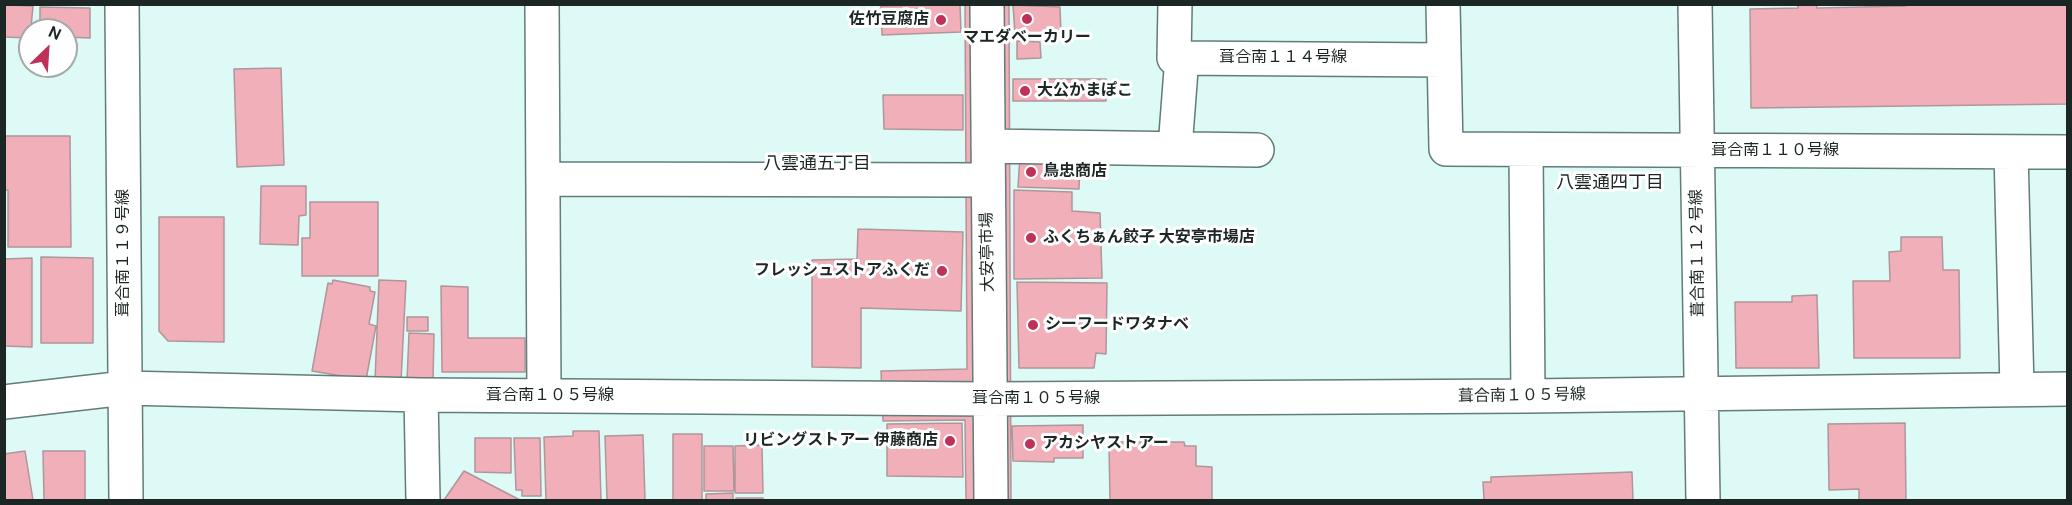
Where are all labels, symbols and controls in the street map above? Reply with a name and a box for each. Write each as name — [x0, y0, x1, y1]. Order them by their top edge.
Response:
place label: 佐竹豆腐店 — [849, 10, 929, 30]
marker: マエダベーカリー — [1020, 12, 1034, 26]
marker: 佐竹豆腐店 — [934, 13, 948, 27]
north arrow — [18, 18, 78, 78]
text: N — [45, 21, 65, 45]
place label: マエダベーカリー — [963, 28, 1091, 48]
street label: 葺合南１１４号線 — [1219, 48, 1347, 68]
place label: 大公かまぽこ — [1037, 81, 1133, 101]
marker: 大公かまぽこ — [1018, 84, 1032, 98]
street label: 葺合南１１０号線 — [1711, 141, 1839, 161]
district label: 八雲通五丁目 — [763, 153, 871, 175]
place label: 鳥忠商店 — [1043, 162, 1107, 182]
marker: 鳥忠商店 — [1024, 165, 1038, 179]
district label: 八雲通四丁目 — [1556, 172, 1664, 194]
street label: 葺合南１１９号線 — [114, 189, 134, 317]
street label: 葺合南１１２号線 — [1687, 189, 1709, 317]
street label: 大安亭市場 — [978, 212, 998, 292]
place label: ふくちぁん餃子 大安亭市場店 — [1043, 228, 1255, 248]
marker: ふくちぁん餃子 大安亭市場店 — [1024, 231, 1038, 245]
place label: フレッシュストアふくだ — [754, 261, 930, 281]
marker: フレッシュストアふくだ — [935, 264, 949, 278]
place label: シーフードワタナベ — [1045, 315, 1189, 335]
marker: シーフードワタナベ — [1026, 318, 1040, 332]
street label: 葺合南１０５号線 — [1458, 385, 1586, 407]
street label: 葺合南１０５号線 — [486, 386, 614, 406]
street label: 葺合南１０５号線 — [972, 389, 1100, 409]
place label: リビングストアー 伊藤商店 — [743, 431, 938, 451]
marker: リビングストアー 伊藤商店 — [943, 434, 957, 448]
place label: アカシヤストアー — [1042, 434, 1169, 454]
marker: アカシヤストアー — [1023, 437, 1037, 451]

